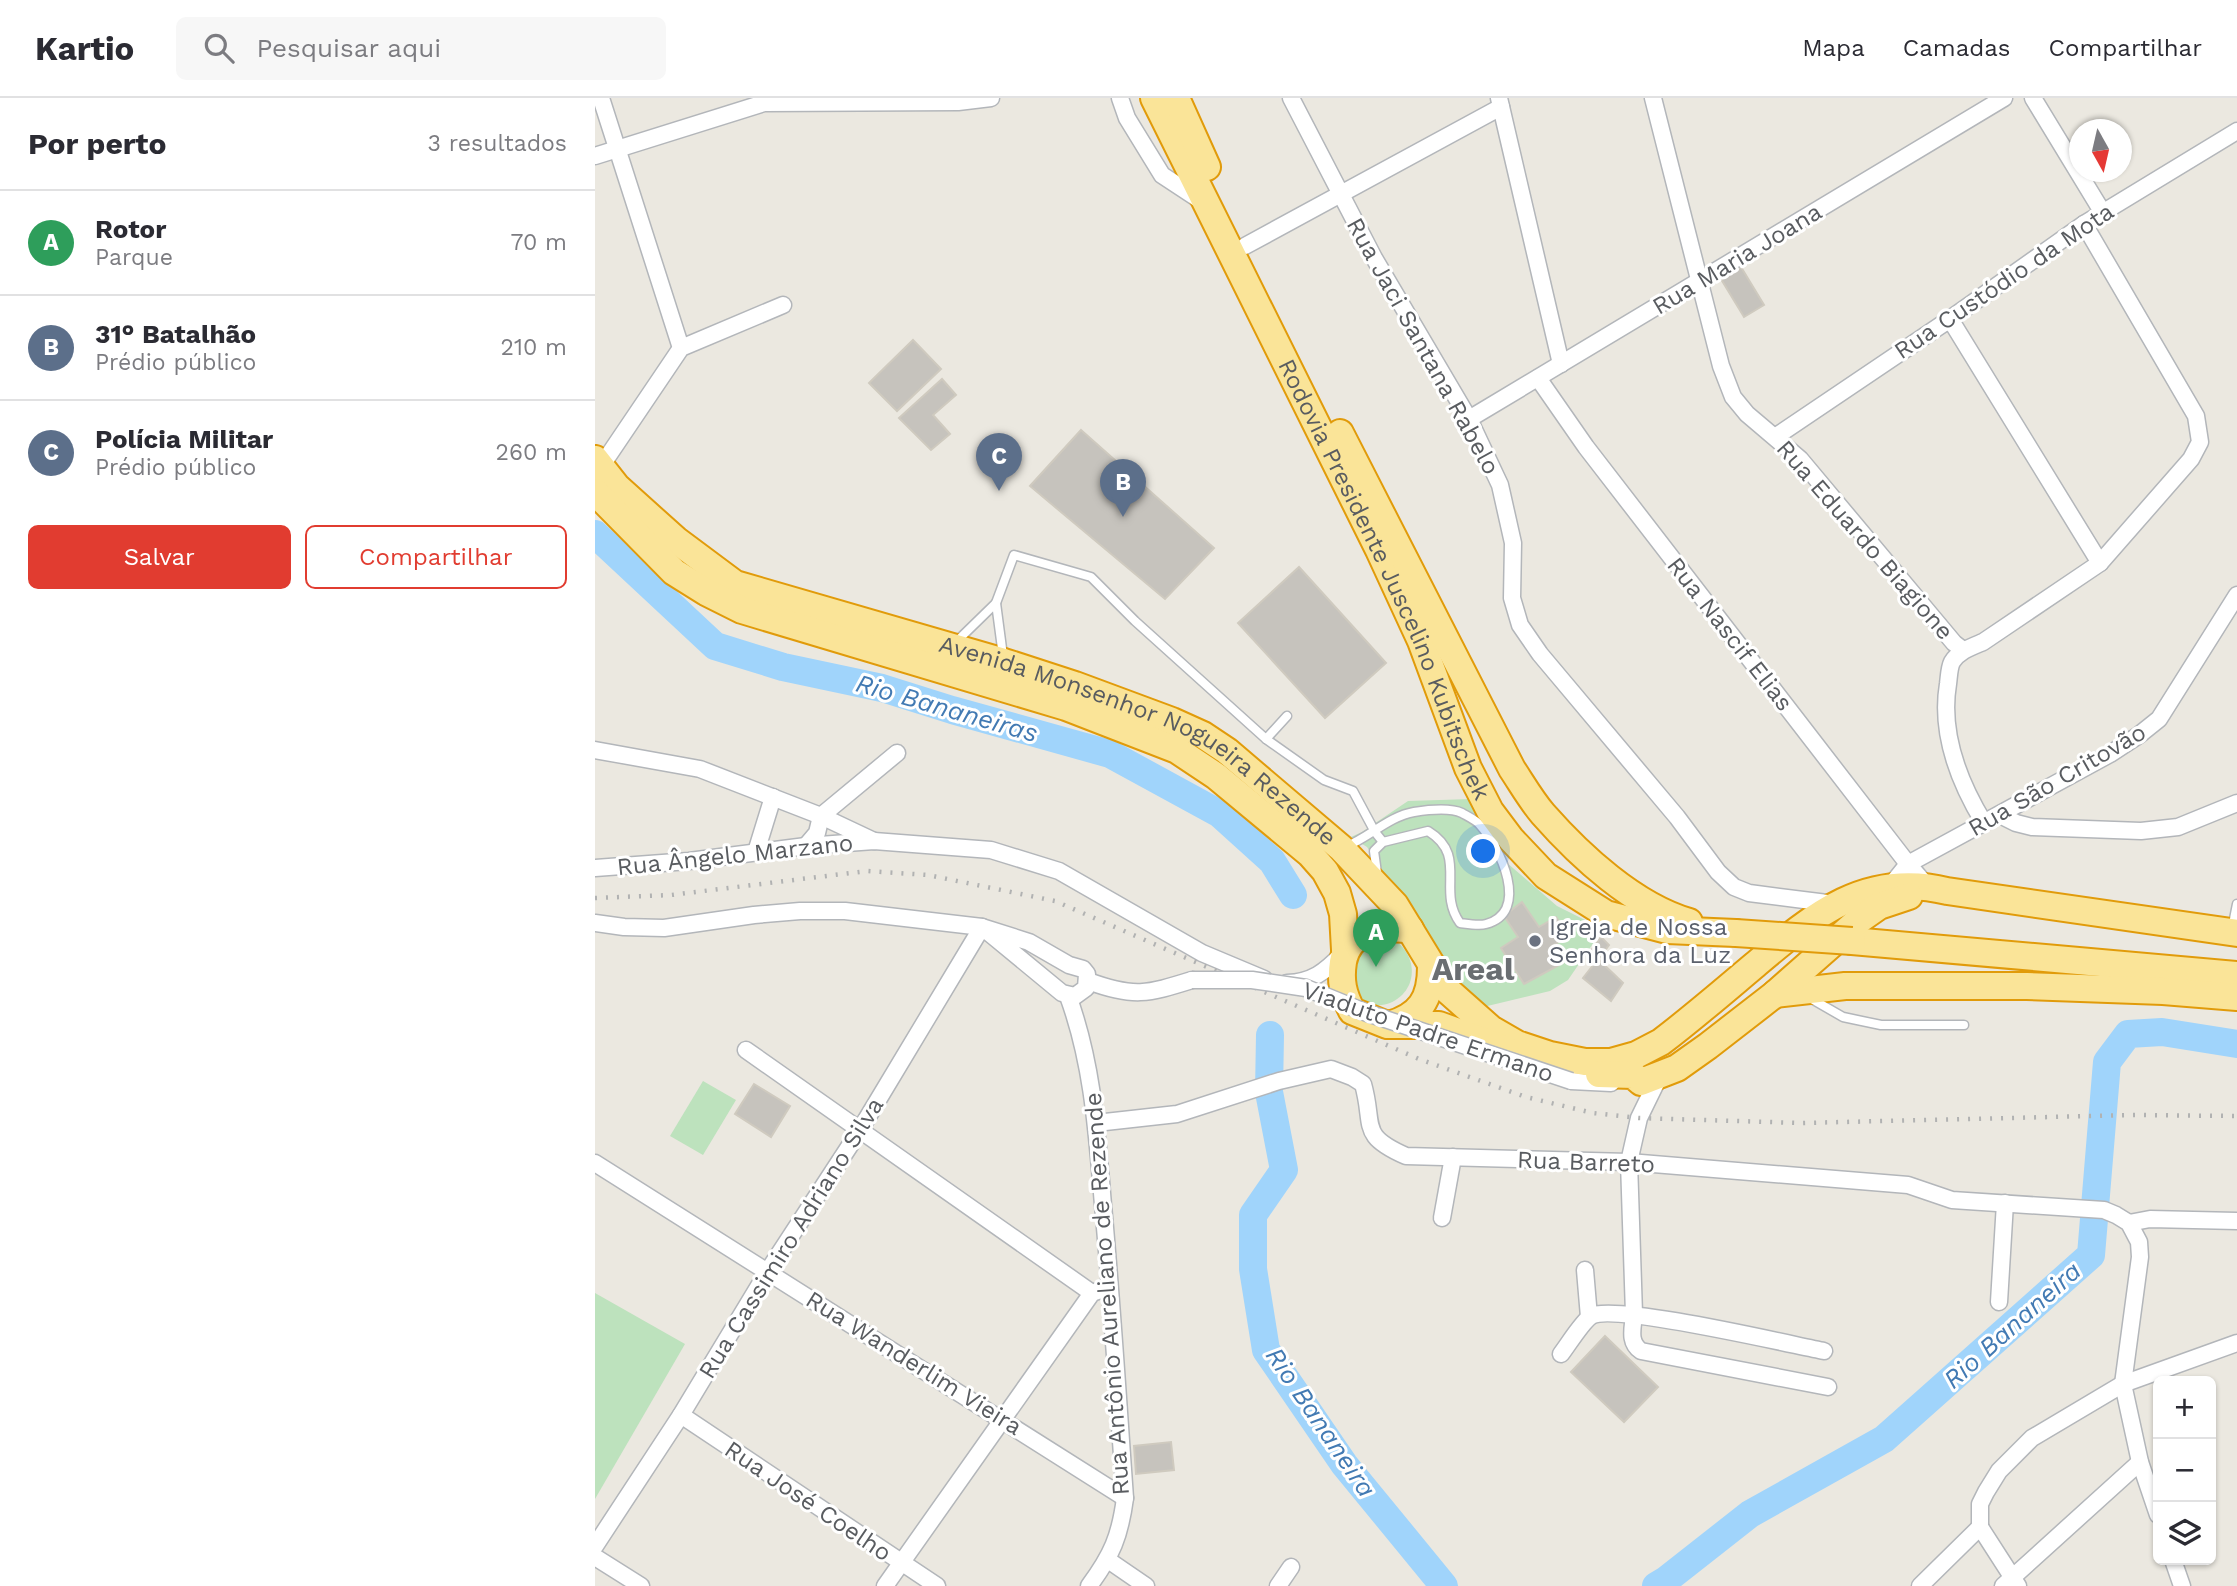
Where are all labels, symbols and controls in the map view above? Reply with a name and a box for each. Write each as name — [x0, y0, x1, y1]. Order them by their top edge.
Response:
search box — [176, 17, 666, 80]
text: Kartio — [35, 29, 134, 68]
icon: search — [200, 29, 238, 67]
text: Pesquisar aqui — [256, 33, 441, 63]
text: Mapa — [1802, 34, 1865, 62]
text: Camadas — [1903, 34, 2011, 62]
text: Compartilhar — [2049, 34, 2202, 62]
north arrow — [2069, 119, 2132, 182]
text: Por perto — [28, 126, 166, 161]
text: 3 resultados — [428, 130, 567, 157]
street label: Rua Maria Joana — [1647, 197, 1827, 321]
street label: Rua Custódio da Mota — [1889, 197, 2119, 365]
street label: Rua Jaci Santana Rabelo — [1341, 213, 1505, 479]
text: Rotor — [95, 214, 166, 244]
text: A — [43, 229, 59, 256]
text: 70 m — [510, 229, 567, 256]
text: Parque — [95, 244, 173, 271]
text: 31° Batalhão — [95, 319, 256, 349]
text: B — [43, 334, 59, 361]
text: 210 m — [501, 334, 567, 361]
text: Prédio público — [95, 349, 256, 376]
street label: Rodovia Presidente Juscelino Kubitschek — [1272, 355, 1496, 805]
text: Polícia Militar — [95, 424, 273, 454]
pin: C — [976, 433, 1022, 491]
street label: Rua Eduardo Biagione — [1771, 435, 1959, 645]
text: C — [43, 439, 59, 466]
text: 260 m — [496, 439, 567, 466]
text: Prédio público — [95, 454, 256, 481]
pin: B — [1100, 459, 1146, 517]
button: Salvar — [28, 525, 291, 589]
button: Compartilhar — [305, 525, 567, 589]
street label: Rua Nascif Elias — [1661, 552, 1799, 716]
street label: Avenida Monsenhor Nogueira Rezende — [936, 630, 1342, 852]
water label: Rio Bananeiras — [853, 668, 1041, 748]
street label: Rua São Critovão — [1963, 718, 2151, 842]
street label: Rua Ângelo Marzano — [615, 829, 855, 881]
your location — [1466, 834, 1500, 868]
pin: A — [1353, 909, 1399, 967]
place label: Igreja de Nossa Senhora da Luz — [1549, 913, 1731, 969]
marker: Igreja de Nossa Senhora da Luz — [1527, 933, 1543, 949]
district label: Areal — [1432, 950, 1515, 988]
street label: Viaduto Padre Ermano — [1299, 976, 1557, 1088]
street label: Rua Cassimiro Adriano Silva — [693, 1092, 889, 1384]
street label: Rua Antônio Aureliano de Rezende — [1079, 1092, 1135, 1496]
street label: Rua Barreto — [1516, 1146, 1656, 1178]
water label: Rio Bananeira — [1937, 1256, 2087, 1394]
street label: Rua Wanderlim Vieira — [801, 1285, 1027, 1441]
water label: Rio Bananeira — [1260, 1341, 1382, 1503]
map controls — [2153, 1376, 2216, 1565]
button: + — [2153, 1376, 2216, 1439]
street label: Rua José Coelho — [719, 1435, 897, 1567]
button: − — [2153, 1439, 2216, 1502]
button: layers — [2153, 1502, 2216, 1565]

